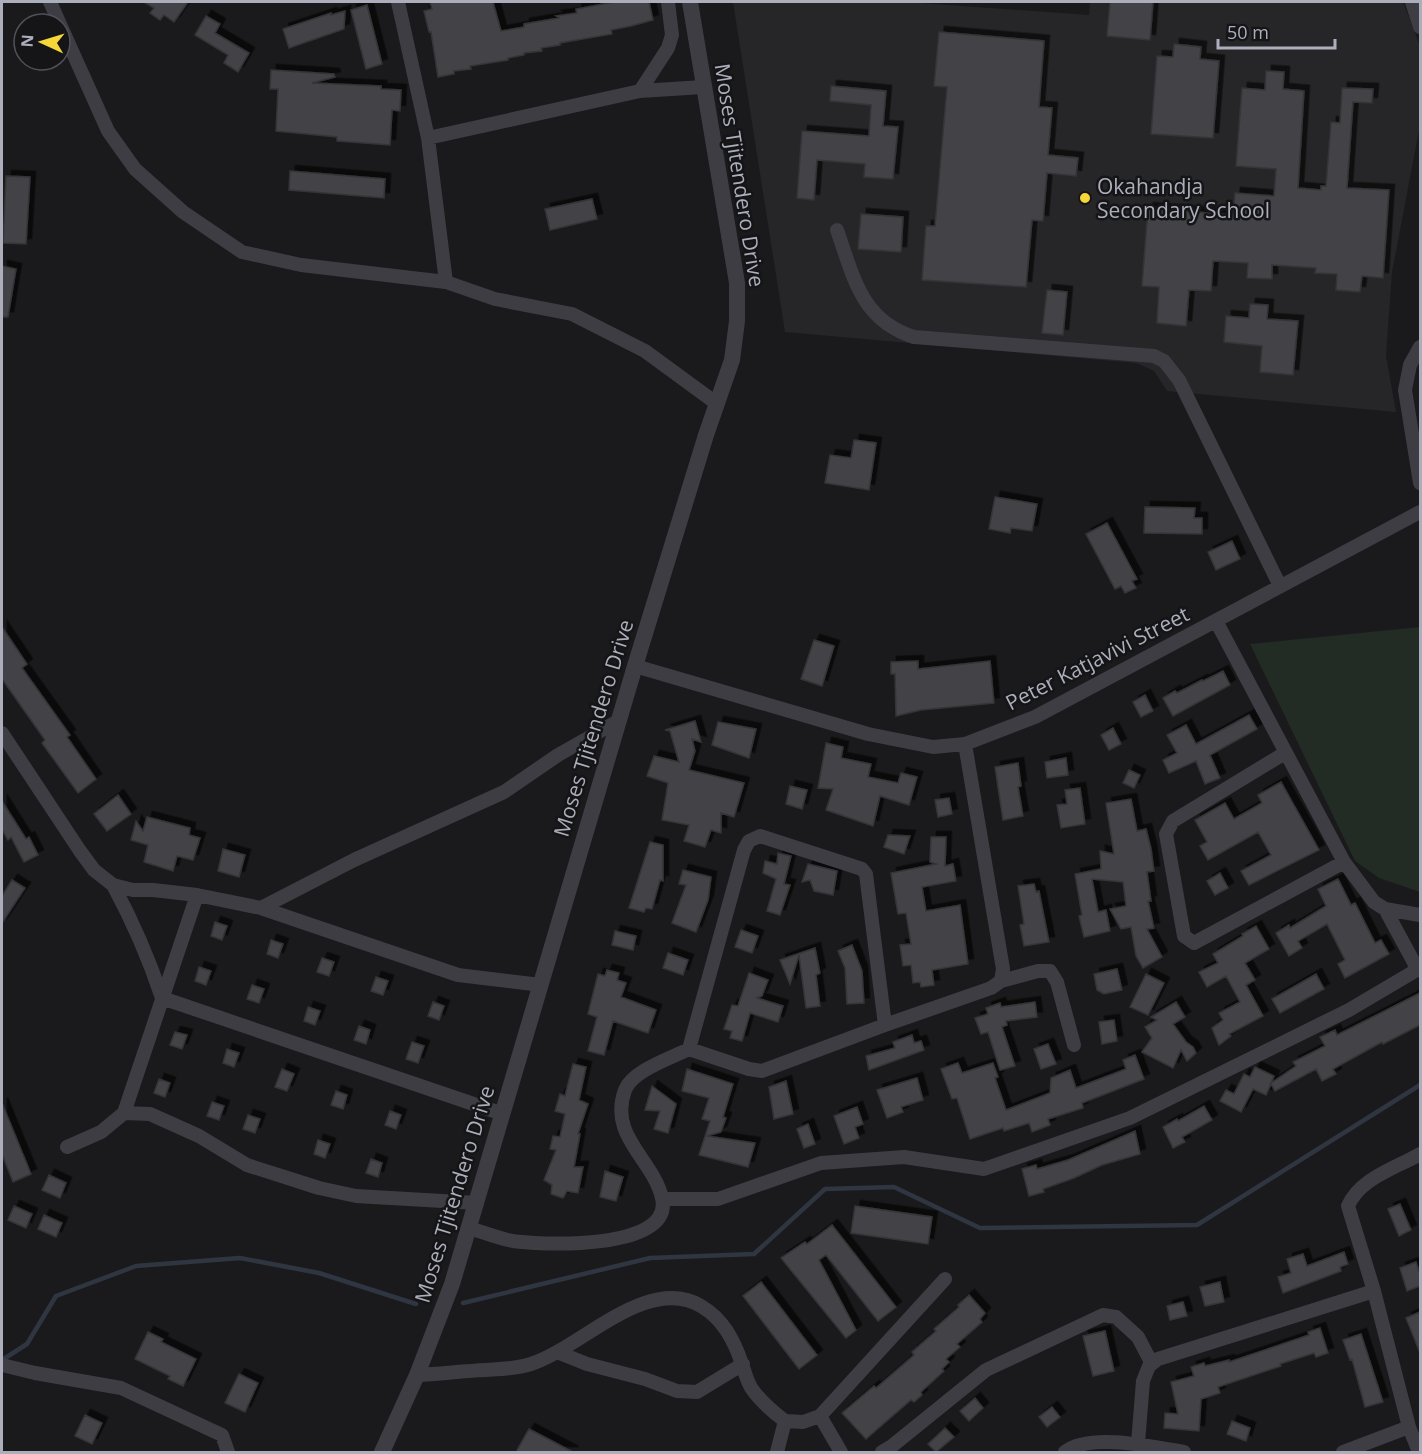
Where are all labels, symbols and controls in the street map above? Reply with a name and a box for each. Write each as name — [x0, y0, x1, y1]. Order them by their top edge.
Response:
north arrow — [12, 12, 72, 72]
scale bar — [1218, 12, 1335, 50]
text: 50 m — [1227, 20, 1269, 44]
text: N — [16, 34, 38, 48]
street label: Moses Tjitendero Drive — [709, 61, 771, 289]
place label: Okahandja Secondary School — [1097, 172, 1270, 224]
marker: Okahandja Secondary School — [1078, 191, 1092, 205]
street label: Peter Katjavivi Street — [1000, 600, 1194, 716]
street label: Moses Tjitendero Drive — [547, 616, 639, 840]
street label: Moses Tjitendero Drive — [408, 1082, 500, 1306]

